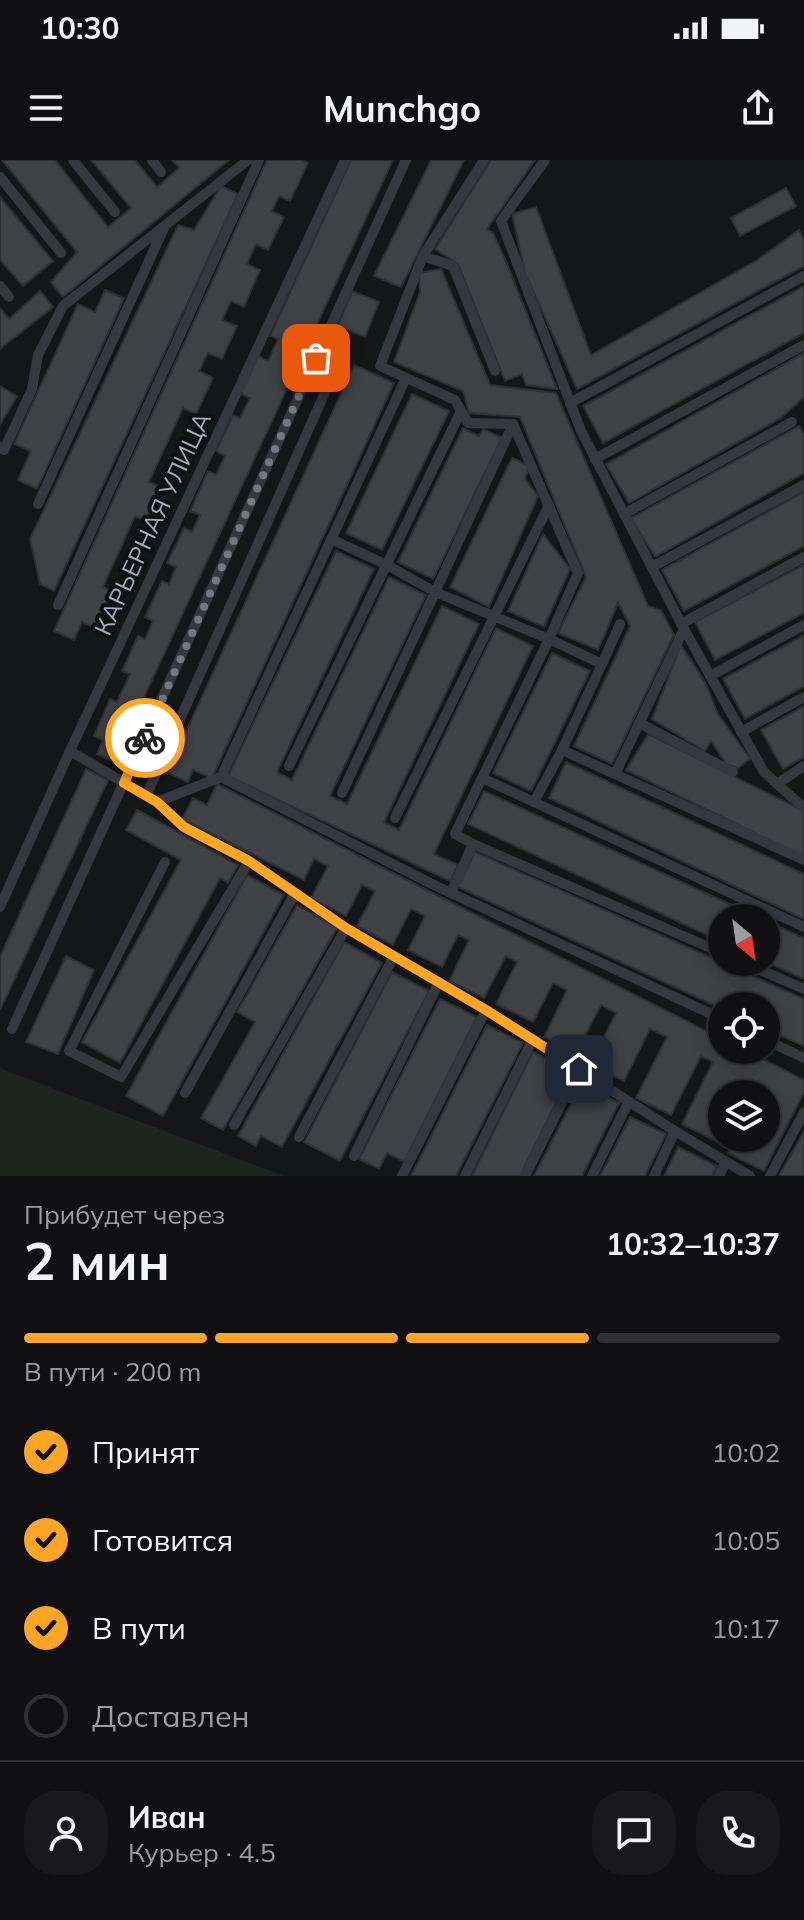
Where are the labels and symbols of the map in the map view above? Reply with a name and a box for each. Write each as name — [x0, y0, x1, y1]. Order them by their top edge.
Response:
pin — [282, 324, 350, 392]
street label: КАРЬЕРНАЯ УЛИЦА — [87, 407, 217, 640]
courier — [105, 698, 185, 778]
north arrow — [708, 904, 780, 976]
pin — [545, 1035, 613, 1103]

